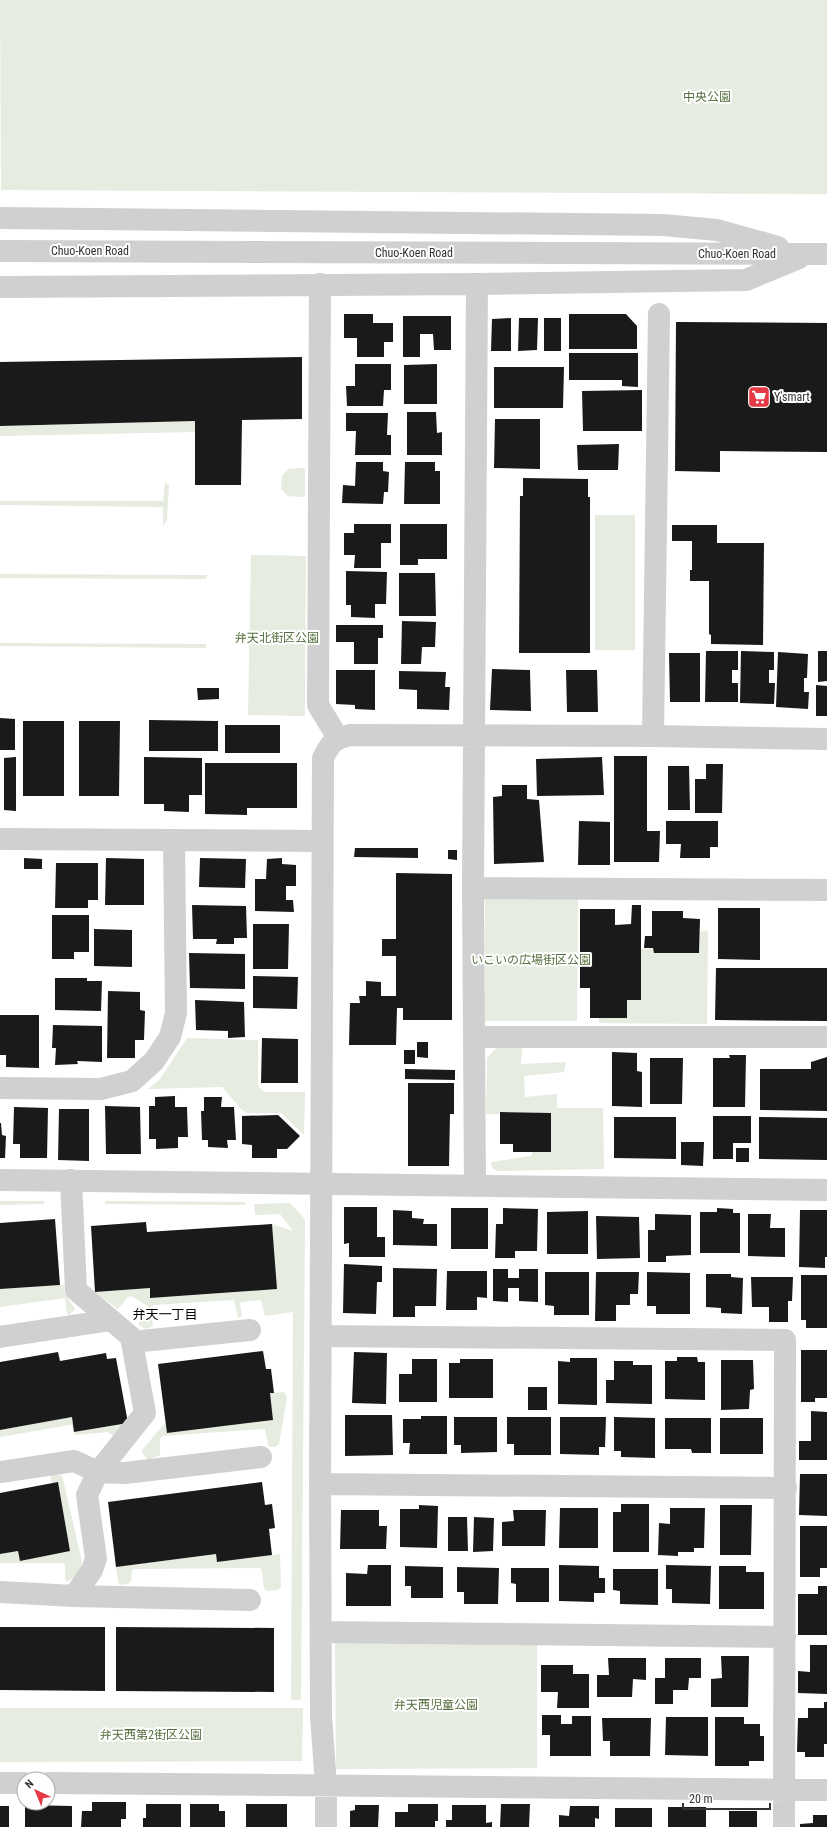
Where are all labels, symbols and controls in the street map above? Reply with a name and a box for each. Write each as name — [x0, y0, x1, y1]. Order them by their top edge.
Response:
park label: 中央公園 — [683, 90, 731, 104]
street label: Chuo-Koen Road — [51, 244, 129, 258]
street label: Chuo-Koen Road — [375, 246, 453, 260]
street label: Chuo-Koen Road — [698, 247, 776, 261]
supermarket icon: Y'smart — [746, 384, 772, 410]
place label: Y'smart — [774, 390, 810, 404]
park label: 弁天北街区公園 — [235, 631, 319, 645]
park label: いこいの広場街区公園 — [471, 953, 591, 967]
district label: 弁天一丁目 — [132, 1307, 198, 1322]
park label: 弁天西児童公園 — [394, 1698, 478, 1712]
park label: 弁天西第2街区公園 — [100, 1728, 202, 1742]
north arrow — [16, 1771, 56, 1811]
text: N — [22, 1777, 37, 1791]
scale bar — [683, 1785, 770, 1811]
text: 20 m — [689, 1792, 713, 1806]

